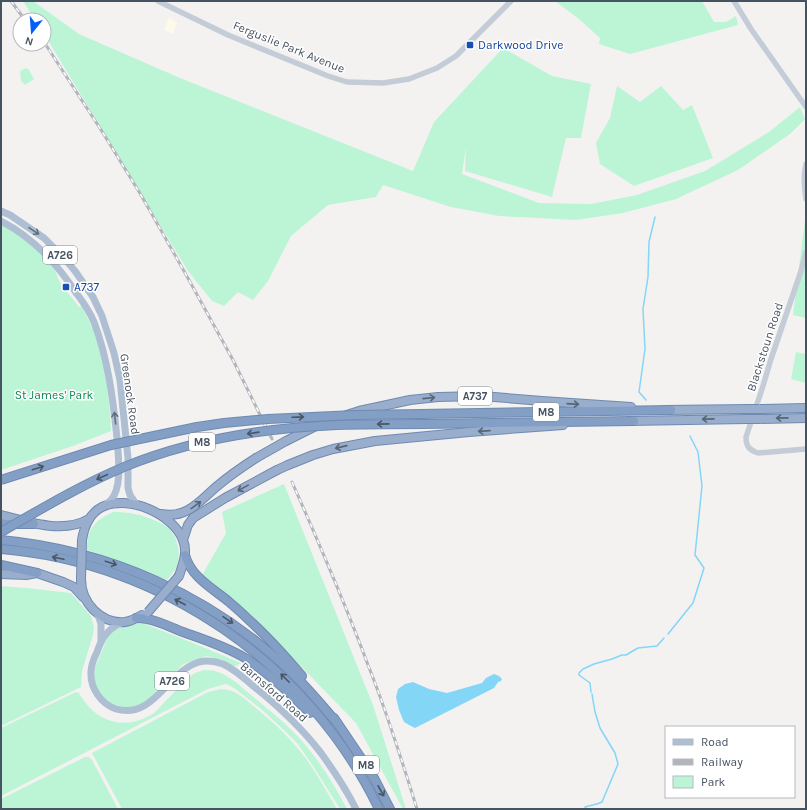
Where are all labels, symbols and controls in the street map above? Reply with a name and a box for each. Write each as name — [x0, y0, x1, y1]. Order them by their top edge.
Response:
north arrow — [12, 12, 52, 52]
street label: Ferguslie Park Avenue — [231, 18, 347, 76]
text: N — [24, 34, 35, 48]
place label: Darkwood Drive — [478, 38, 563, 52]
marker: Darkwood Drive — [465, 40, 475, 50]
one-way arrow — [28, 227, 39, 235]
road number: A726 — [43, 246, 77, 264]
place label: A737 — [74, 280, 100, 294]
marker: A737 — [61, 282, 71, 292]
street label: Blackstoun Road — [744, 301, 786, 393]
street label: Greenock Road — [117, 353, 143, 435]
road number: A737 — [458, 387, 492, 405]
park label: St James' Park — [15, 388, 94, 402]
one-way arrow — [422, 394, 435, 402]
one-way arrow — [566, 400, 579, 407]
road number: M8 — [533, 403, 559, 421]
one-way arrow — [111, 412, 118, 425]
one-way arrow — [291, 414, 304, 421]
one-way arrow — [776, 414, 789, 422]
one-way arrow — [702, 415, 715, 423]
one-way arrow — [377, 420, 390, 428]
one-way arrow — [478, 427, 491, 434]
one-way arrow — [247, 429, 260, 437]
road number: M8 — [189, 433, 215, 451]
one-way arrow — [335, 444, 348, 452]
one-way arrow — [31, 464, 44, 471]
one-way arrow — [97, 474, 109, 481]
one-way arrow — [237, 485, 249, 492]
one-way arrow — [191, 500, 202, 509]
one-way arrow — [52, 553, 65, 561]
one-way arrow — [105, 560, 118, 567]
one-way arrow — [174, 598, 186, 605]
one-way arrow — [222, 616, 233, 625]
street label: Barnsford Road — [238, 659, 310, 725]
road number: A726 — [155, 672, 189, 690]
one-way arrow — [280, 673, 290, 683]
legend — [665, 726, 795, 798]
text: Road — [701, 735, 729, 749]
text: Railway — [701, 755, 743, 769]
road number: M8 — [353, 756, 379, 774]
text: Park — [701, 775, 726, 789]
one-way arrow — [377, 785, 385, 797]

